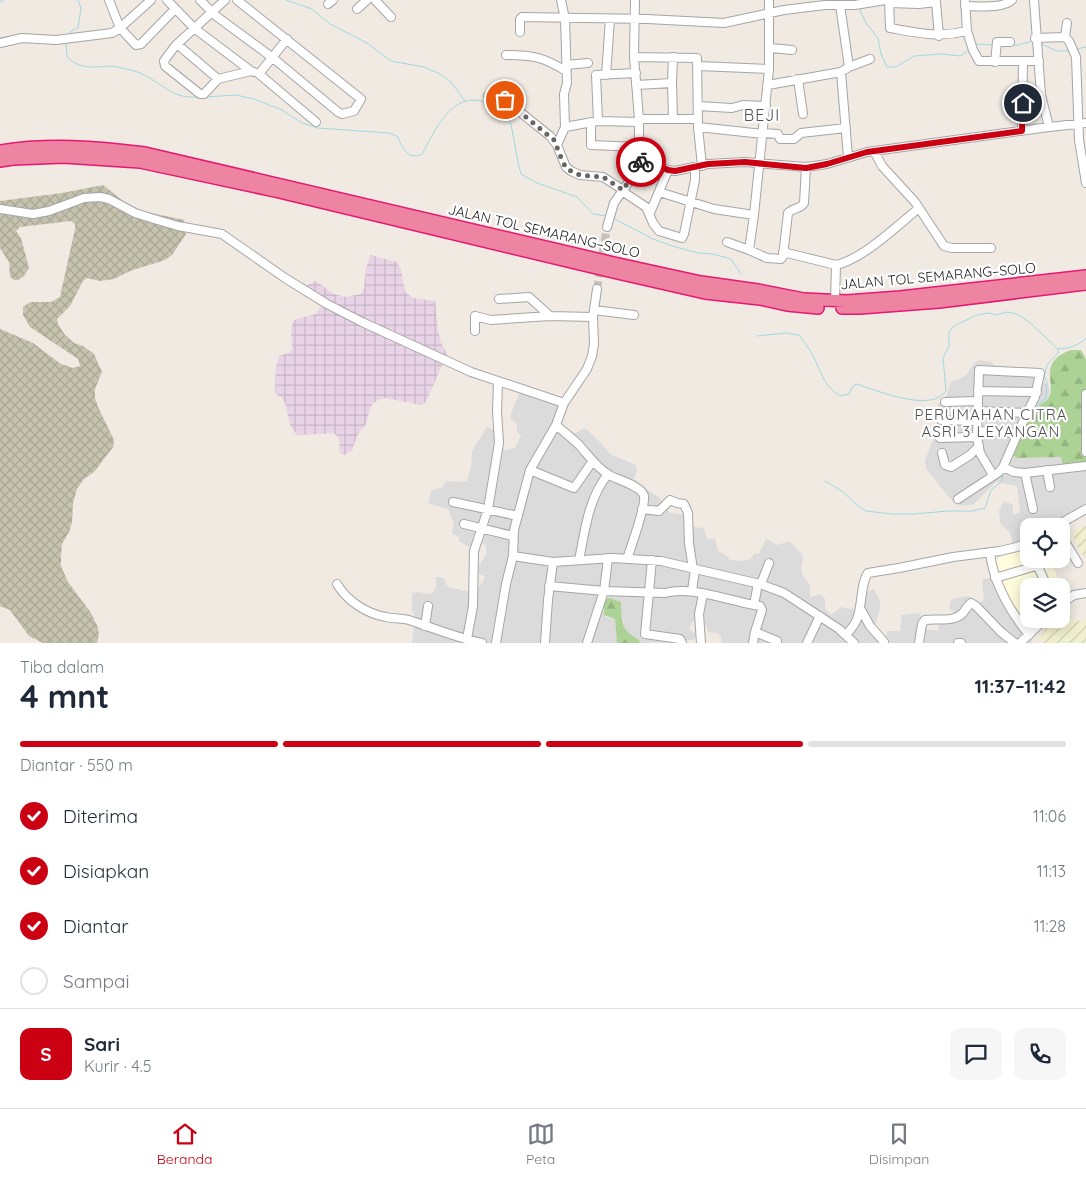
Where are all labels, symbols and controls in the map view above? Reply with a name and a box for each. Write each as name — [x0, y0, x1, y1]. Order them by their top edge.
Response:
pin — [484, 79, 526, 121]
pin — [1002, 82, 1044, 124]
icon: bag — [491, 86, 519, 114]
icon: home — [1009, 89, 1037, 117]
district label: BEJI — [744, 105, 780, 125]
courier — [616, 137, 666, 187]
icon: bike — [627, 148, 655, 176]
street label: JALAN TOL SEMARANG–SOLO — [446, 200, 642, 262]
street label: JALAN TOL SEMARANG–SOLO — [840, 258, 1037, 294]
district label: PERUMAHAN CITRA ASRI 3 LEYANGAN — [914, 405, 1068, 441]
map controls — [1020, 518, 1070, 628]
button: locate — [1020, 518, 1070, 568]
button: layers — [1020, 578, 1070, 628]
text: Tiba dalam — [20, 657, 104, 677]
text: 11:37–11:42 — [974, 674, 1066, 698]
text: 4 mnt — [20, 676, 109, 716]
text: Diantar · 550 m — [20, 755, 133, 775]
icon: check — [20, 802, 48, 830]
text: Diterima — [63, 804, 138, 828]
text: 11:06 — [1033, 806, 1066, 826]
icon: check — [20, 857, 48, 885]
text: Disiapkan — [63, 859, 149, 883]
text: 11:13 — [1037, 861, 1066, 881]
icon: check — [20, 912, 48, 940]
text: Diantar — [63, 914, 129, 938]
text: 11:28 — [1034, 916, 1066, 936]
text: Sampai — [63, 969, 130, 993]
button: chat — [950, 1028, 1002, 1080]
button: phone — [1014, 1028, 1066, 1080]
text: Sari — [84, 1032, 120, 1056]
text: S — [40, 1042, 52, 1066]
text: Kurir · 4.5 — [84, 1056, 151, 1076]
tab: Beranda — [157, 1120, 213, 1168]
tab: Peta — [526, 1120, 555, 1168]
tab: Disimpan — [869, 1120, 929, 1168]

